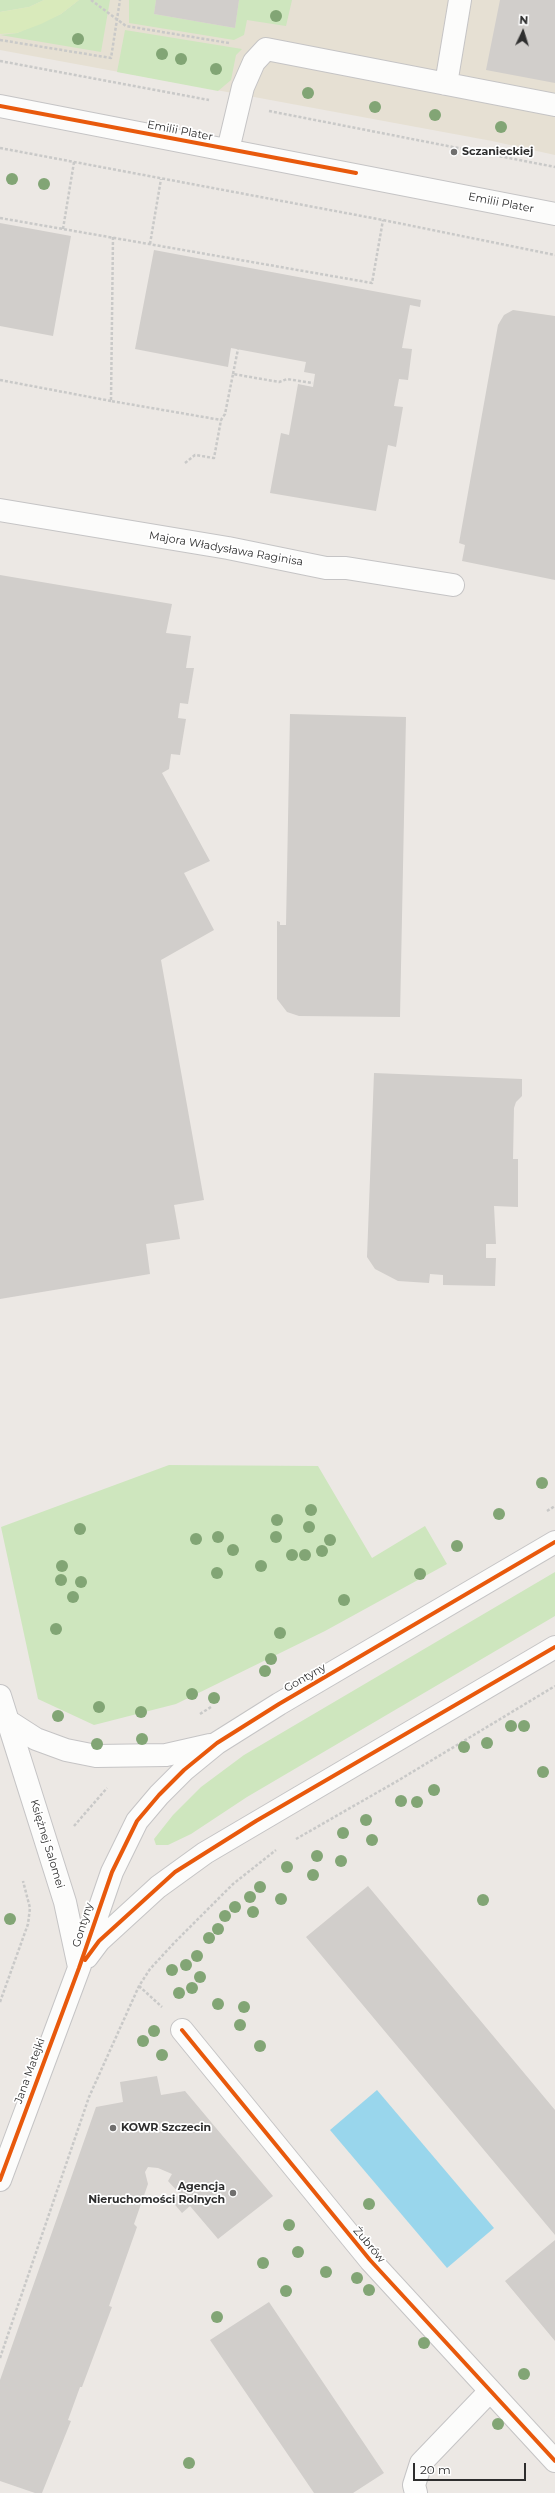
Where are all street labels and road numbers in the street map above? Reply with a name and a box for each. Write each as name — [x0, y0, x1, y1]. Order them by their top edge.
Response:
street label: Emilii Plater — [146, 118, 214, 144]
street label: Emilii Plater — [467, 190, 535, 216]
street label: Majora Władysława Raginisa — [148, 529, 304, 569]
street label: Gontyny — [282, 1661, 328, 1695]
street label: Księżnej Salomei — [27, 1798, 67, 1890]
street label: Gontyny — [70, 1901, 96, 1949]
street label: Jana Matejki — [12, 2036, 48, 2106]
street label: Żubrów — [350, 2224, 388, 2266]

